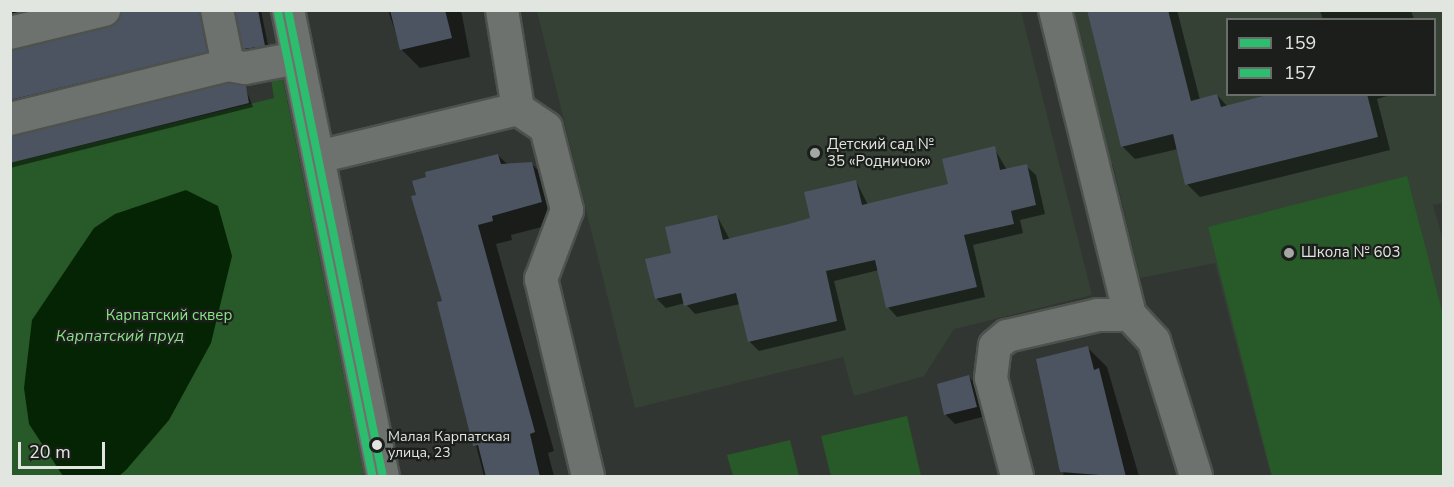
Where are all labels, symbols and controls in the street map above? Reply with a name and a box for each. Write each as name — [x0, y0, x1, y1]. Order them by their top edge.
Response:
legend — [1226, 18, 1436, 96]
text: 159 — [1284, 31, 1316, 55]
text: 157 — [1284, 61, 1316, 85]
place label: Детский сад № 35 «Родничок» — [827, 135, 934, 170]
marker: Детский сад № 35 «Родничок» — [808, 146, 822, 160]
place label: Школа № 603 — [1301, 244, 1401, 262]
marker: Школа № 603 — [1282, 246, 1296, 260]
park label: Карпатский сквер — [106, 307, 232, 325]
water label: Карпатский пруд — [56, 326, 184, 346]
place label: Малая Карпатская улица, 23 — [388, 429, 510, 461]
scale bar — [21, 430, 108, 468]
marker: Малая Карпатская улица, 23 — [371, 439, 383, 451]
text: 20 m — [29, 440, 71, 464]

